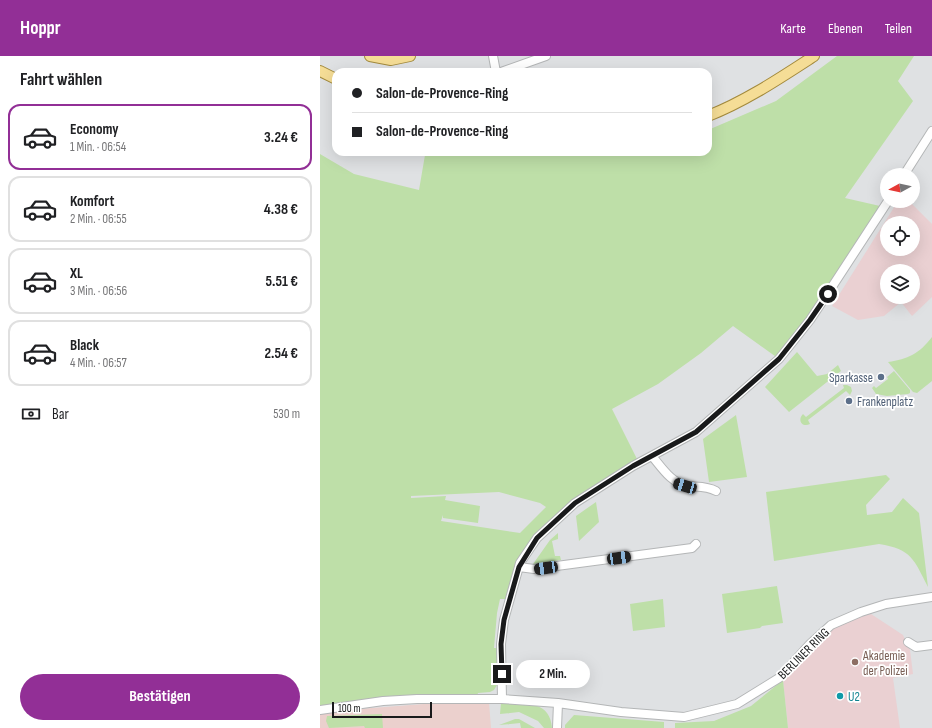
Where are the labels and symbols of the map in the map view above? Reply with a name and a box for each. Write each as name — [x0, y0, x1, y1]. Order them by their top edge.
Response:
north arrow — [880, 168, 920, 208]
route start — [819, 285, 837, 303]
place label: Sparkasse — [829, 370, 873, 386]
marker: Sparkasse — [876, 372, 886, 382]
place label: Frankenplatz — [857, 394, 913, 410]
marker: Frankenplatz — [844, 396, 854, 406]
car — [672, 477, 698, 495]
car — [606, 550, 632, 566]
car — [533, 560, 559, 576]
street label: BERLINER RING — [775, 625, 833, 683]
place label: Akademie der Polizei — [862, 648, 908, 679]
marker: Akademie der Polizei — [850, 657, 860, 667]
callout: 2 Min. — [516, 660, 590, 688]
route end — [493, 665, 511, 683]
place label: U2 — [848, 689, 860, 705]
marker: U2 — [835, 691, 845, 701]
scale bar — [332, 700, 432, 719]

